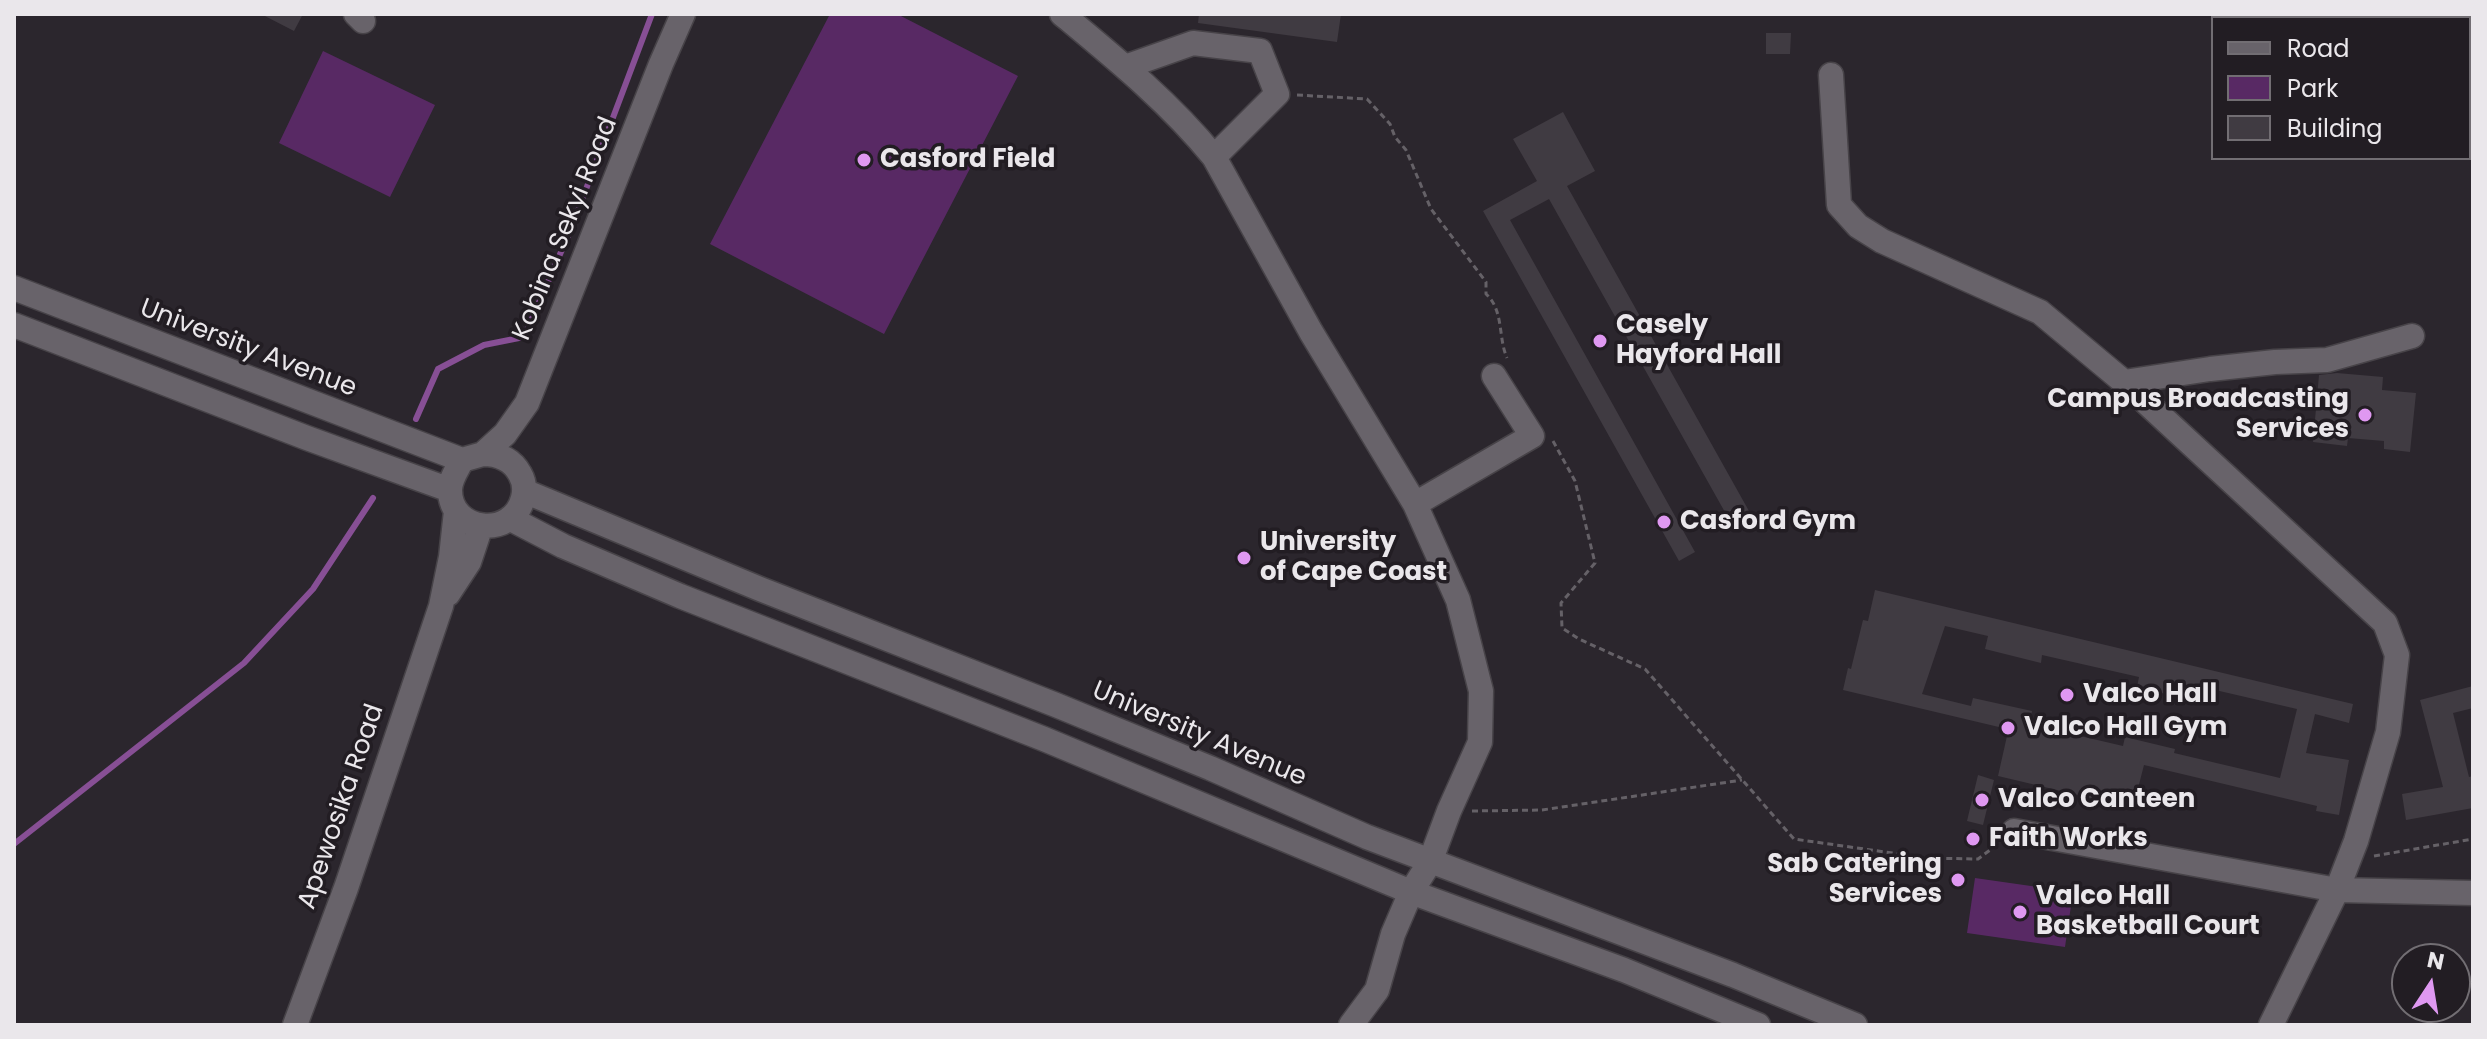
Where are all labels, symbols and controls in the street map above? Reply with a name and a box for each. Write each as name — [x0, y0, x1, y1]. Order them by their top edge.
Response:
legend — [2211, 16, 2471, 160]
text: Road — [2287, 32, 2349, 65]
text: Park — [2287, 72, 2338, 105]
text: Building — [2287, 112, 2383, 145]
street label: Kobina Sekyi Road — [507, 113, 625, 345]
place label: Casford Field — [880, 144, 1055, 176]
marker: Casford Field — [855, 151, 873, 169]
street label: University Avenue — [135, 293, 361, 405]
place label: Casely Hayford Hall — [1616, 310, 1781, 372]
marker: Casely Hayford Hall — [1591, 332, 1609, 350]
place label: Campus Broadcasting Services — [2047, 384, 2349, 446]
marker: Campus Broadcasting Services — [2356, 406, 2374, 424]
place label: Casford Gym — [1680, 506, 1856, 538]
marker: Casford Gym — [1655, 513, 1673, 531]
place label: University of Cape Coast — [1260, 527, 1447, 588]
marker: University of Cape Coast — [1235, 549, 1253, 567]
street label: University Avenue — [1087, 676, 1311, 794]
place label: Valco Hall — [2083, 679, 2217, 711]
marker: Valco Hall — [2058, 686, 2076, 704]
street label: Apewosika Road — [292, 700, 392, 914]
place label: Valco Hall Gym — [2024, 712, 2227, 744]
marker: Valco Hall Gym — [1999, 719, 2017, 737]
place label: Valco Canteen — [1998, 784, 2195, 816]
marker: Valco Canteen — [1973, 791, 1991, 809]
place label: Faith Works — [1989, 823, 2148, 855]
marker: Faith Works — [1964, 830, 1982, 848]
place label: Sab Catering Services — [1767, 849, 1942, 910]
marker: Sab Catering Services — [1949, 871, 1967, 889]
place label: Valco Hall Basketball Court — [2036, 881, 2260, 942]
marker: Valco Hall Basketball Court — [2011, 903, 2029, 921]
north arrow — [2391, 943, 2471, 1023]
text: N — [2424, 944, 2447, 978]

